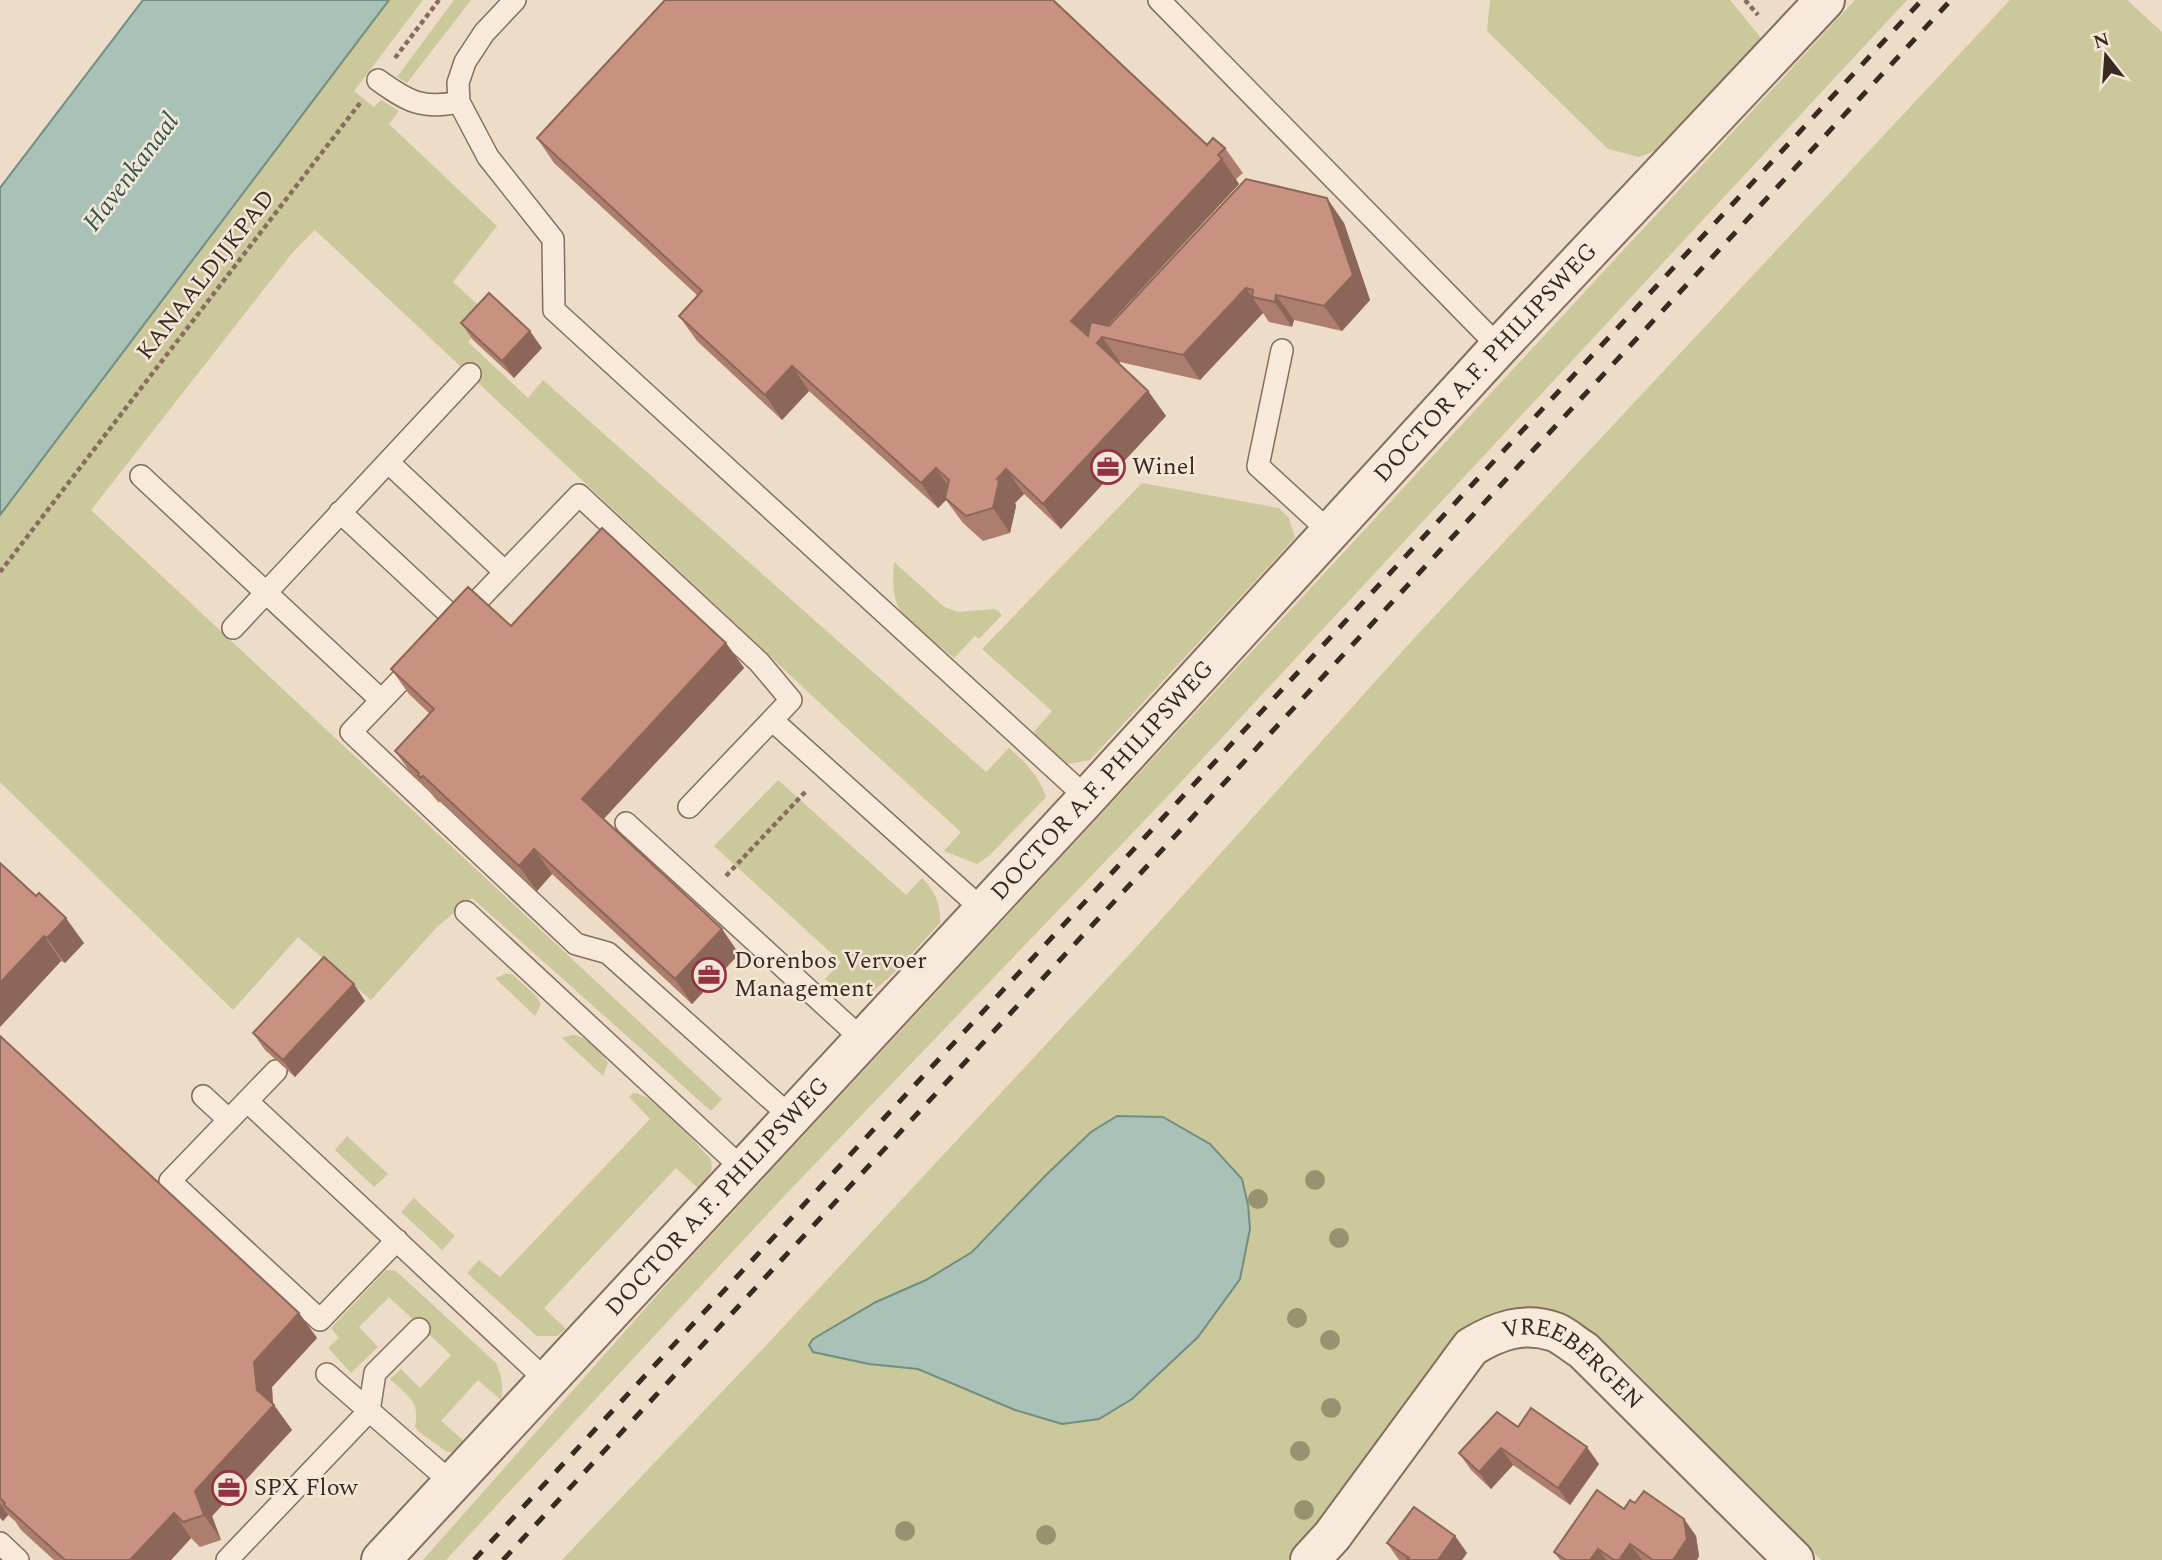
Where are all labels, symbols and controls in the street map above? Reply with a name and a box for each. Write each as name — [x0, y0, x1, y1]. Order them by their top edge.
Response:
north arrow — [2071, 21, 2141, 91]
text: N — [2090, 25, 2113, 57]
water label: Havenkanaal — [73, 104, 189, 240]
street label: KANAALDIJKPAD — [128, 182, 284, 368]
street label: DOCTOR A.F. PHILIPSWEG — [1365, 235, 1606, 491]
office icon: Winel — [1089, 448, 1127, 486]
place label: Winel — [1132, 449, 1195, 485]
street label: DOCTOR A.F. PHILIPSWEG — [982, 652, 1223, 909]
place label: Dorenbos Vervoer Management — [734, 943, 927, 1007]
office icon: Dorenbos Vervoer Management — [690, 956, 728, 994]
street label: DOCTOR A.F. PHILIPSWEG — [597, 1069, 838, 1325]
street label: VREEBERGEN — [1498, 1309, 1652, 1418]
office icon: SPX Flow — [210, 1469, 248, 1507]
place label: SPX Flow — [254, 1470, 359, 1506]

